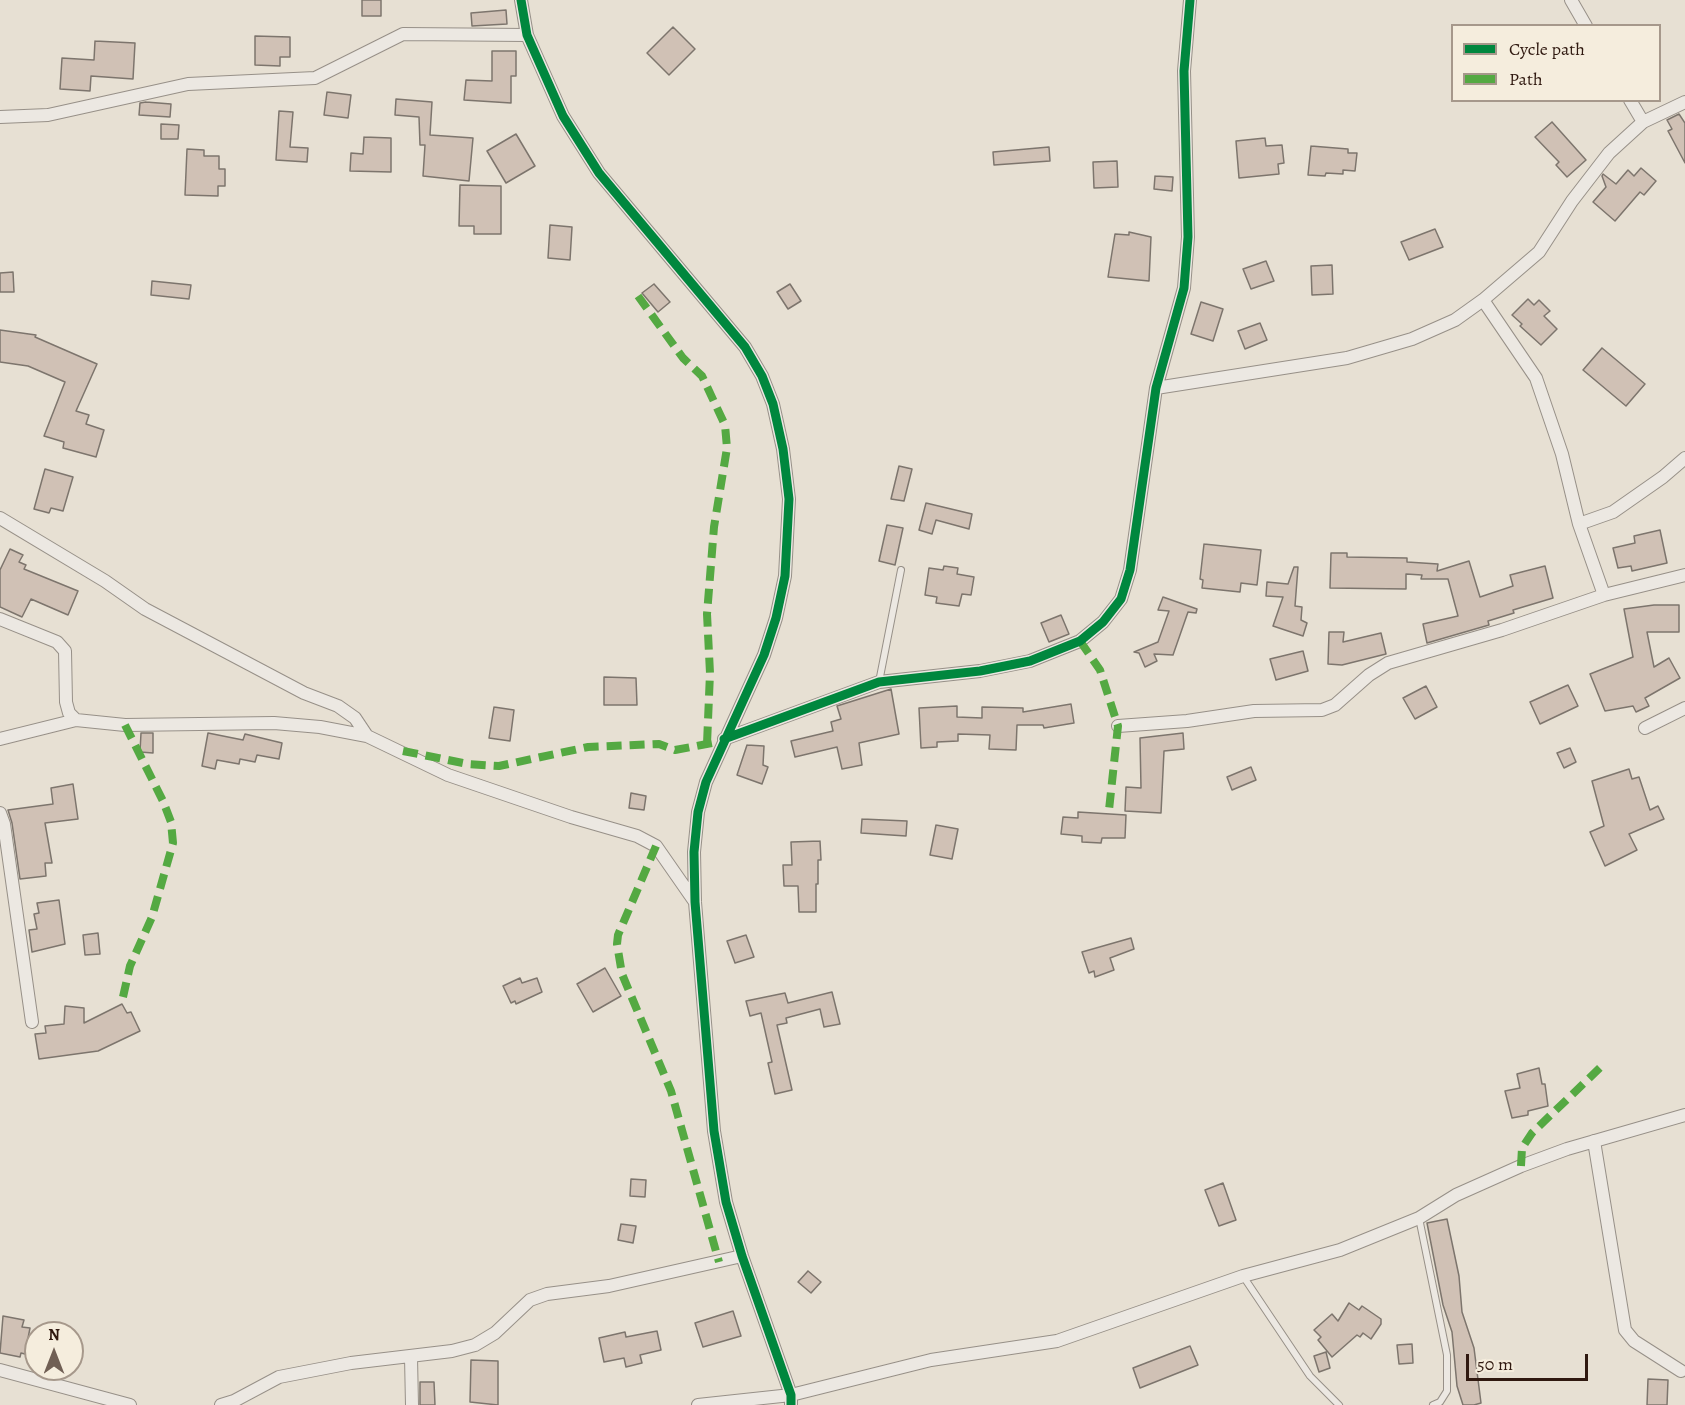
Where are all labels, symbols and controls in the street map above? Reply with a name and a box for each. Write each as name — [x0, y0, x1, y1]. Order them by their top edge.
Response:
legend — [1451, 24, 1661, 102]
text: Cycle path — [1509, 37, 1585, 61]
text: Path — [1509, 67, 1543, 91]
north arrow — [24, 1321, 84, 1381]
text: N — [48, 1324, 60, 1346]
scale bar — [1469, 1342, 1590, 1380]
text: 50 m — [1477, 1352, 1513, 1376]

